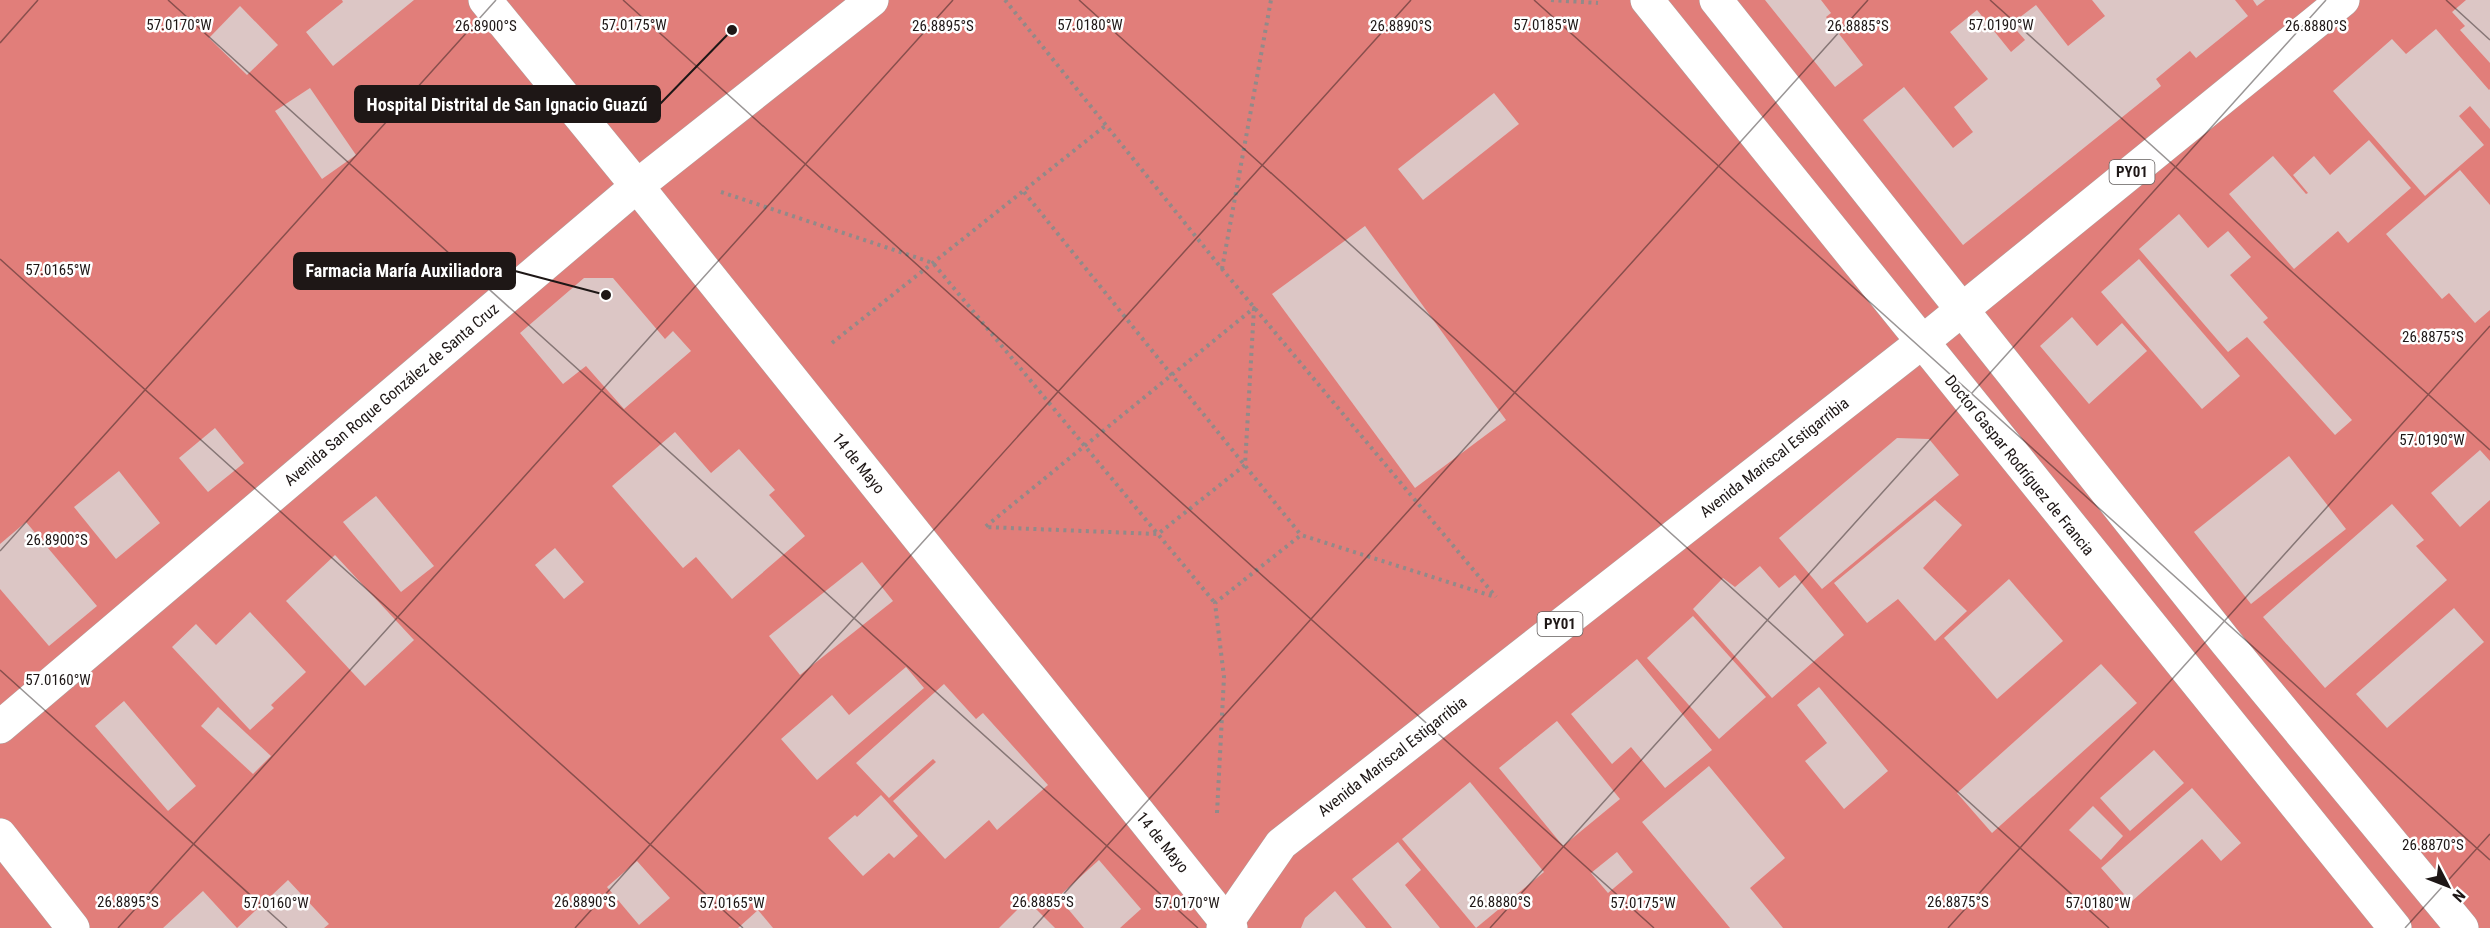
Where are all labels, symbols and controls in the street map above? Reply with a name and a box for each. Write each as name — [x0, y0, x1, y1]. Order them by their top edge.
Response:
text: 57.0170°W — [146, 16, 212, 34]
text: 57.0175°W — [601, 16, 667, 34]
text: 57.0180°W — [1057, 16, 1123, 34]
text: 57.0185°W — [1513, 16, 1579, 34]
text: 57.0190°W — [1968, 16, 2034, 34]
text: 26.8900°S — [455, 17, 517, 35]
text: 26.8895°S — [912, 17, 974, 35]
text: 26.8890°S — [1370, 17, 1432, 35]
text: 26.8885°S — [1827, 17, 1889, 35]
text: 26.8880°S — [2285, 17, 2347, 35]
callout: Hospital Distrital de San Ignacio Guazú — [355, 86, 660, 122]
text: Hospital Distrital de San Ignacio Guazú — [367, 94, 647, 115]
road number: PY01 — [2110, 160, 2154, 184]
callout: Farmacia María Auxiliadora — [294, 253, 515, 289]
text: Farmacia María Auxiliadora — [305, 260, 503, 281]
text: 57.0165°W — [25, 261, 91, 279]
street label: Avenida San Roque González de Santa Cruz — [280, 299, 502, 490]
text: 26.8875°S — [2402, 328, 2464, 346]
street label: Doctor Gaspar Rodríguez de Francia — [1941, 371, 2098, 559]
street label: Avenida Mariscal Estigarribia — [1696, 393, 1853, 521]
street label: 14 de Mayo — [828, 429, 889, 498]
text: 57.0190°W — [2399, 431, 2465, 449]
text: 26.8900°S — [26, 531, 88, 549]
road number: PY01 — [1538, 612, 1582, 636]
text: 57.0160°W — [25, 671, 91, 689]
street label: Avenida Mariscal Estigarribia — [1314, 692, 1471, 820]
street label: 14 de Mayo — [1132, 808, 1193, 877]
text: 26.8870°S — [2402, 836, 2464, 854]
north arrow — [2418, 856, 2478, 916]
text: N — [2448, 886, 2469, 906]
text: 26.8895°S — [97, 893, 159, 911]
text: 26.8890°S — [554, 893, 616, 911]
text: 26.8885°S — [1012, 893, 1074, 911]
text: 26.8880°S — [1469, 893, 1531, 911]
text: 26.8875°S — [1927, 893, 1989, 911]
text: 57.0160°W — [243, 894, 309, 912]
text: 57.0165°W — [699, 894, 765, 912]
text: 57.0170°W — [1154, 894, 1220, 912]
text: 57.0175°W — [1610, 894, 1676, 912]
text: 57.0180°W — [2065, 894, 2131, 912]

